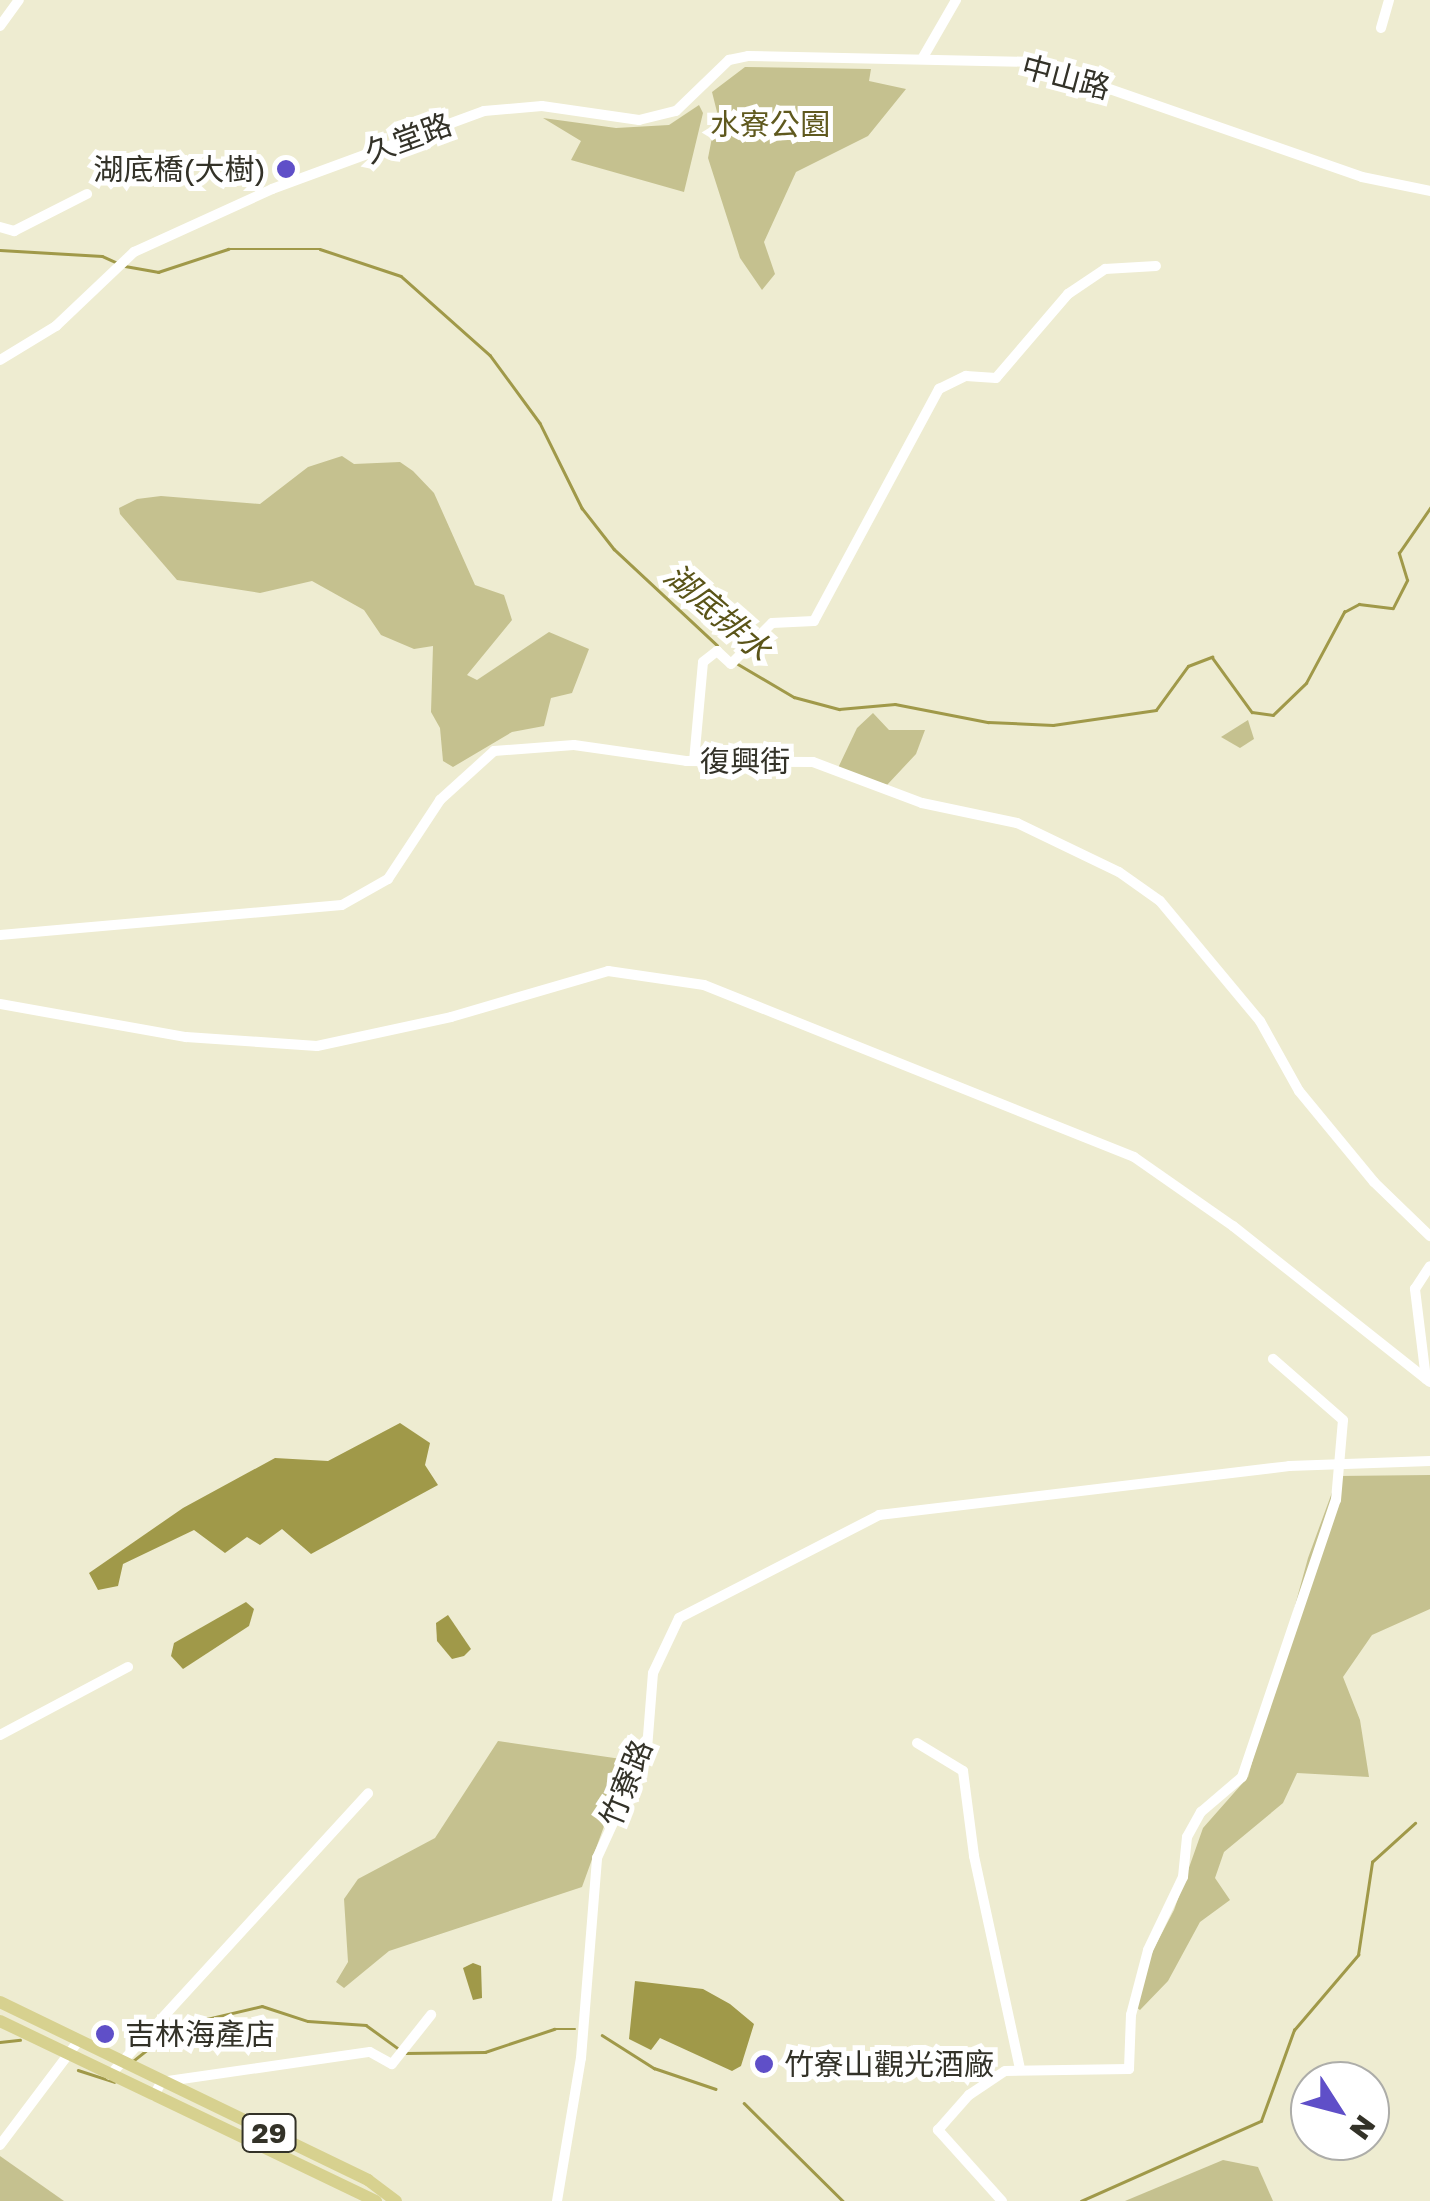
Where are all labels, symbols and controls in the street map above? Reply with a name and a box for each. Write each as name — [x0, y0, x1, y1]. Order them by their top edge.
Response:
street label: 中山路 — [1018, 48, 1114, 106]
street label: 久堂路 — [360, 106, 456, 170]
park label: 水寮公園 — [710, 106, 830, 142]
place label: 湖底橋(大樹) — [93, 151, 266, 187]
marker: 湖底橋(大樹) — [275, 158, 297, 180]
water label: 湖底排水 — [657, 556, 779, 668]
street label: 復興街 — [700, 743, 790, 779]
street label: 竹寮路 — [592, 1735, 660, 1831]
place label: 吉林海產店 — [125, 2016, 275, 2052]
marker: 吉林海產店 — [94, 2023, 116, 2045]
place label: 竹寮山觀光酒廠 — [784, 2046, 994, 2082]
marker: 竹寮山觀光酒廠 — [753, 2053, 775, 2075]
north arrow — [1290, 2061, 1390, 2161]
text: N — [1343, 2109, 1383, 2146]
road number: 29 — [242, 2110, 296, 2156]

